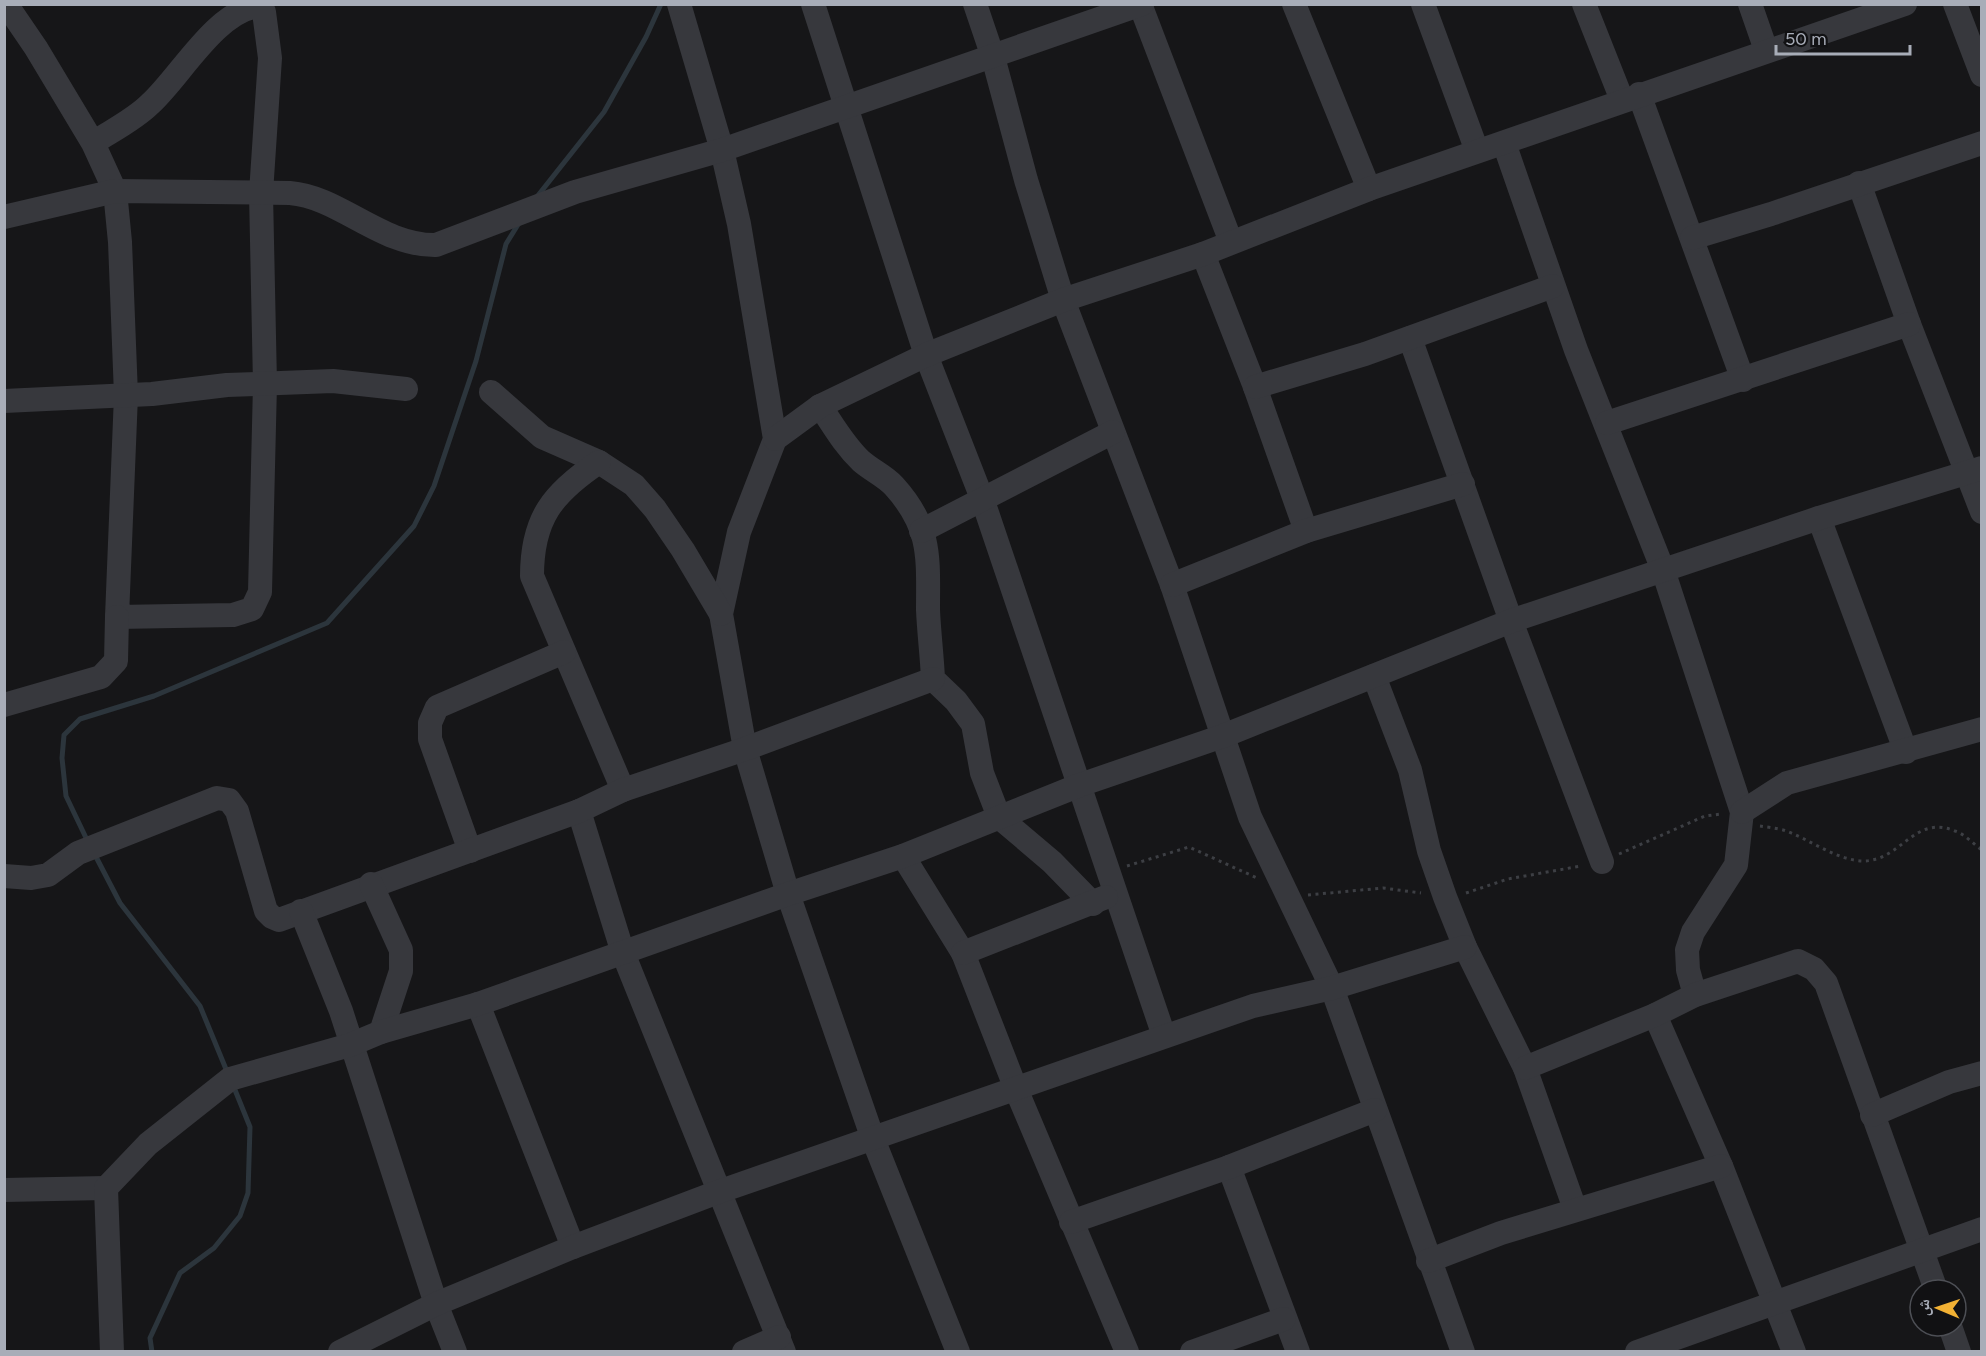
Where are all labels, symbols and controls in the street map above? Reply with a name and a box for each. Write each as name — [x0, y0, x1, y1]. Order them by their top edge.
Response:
scale bar — [1776, 18, 1910, 56]
text: 50 m — [1785, 28, 1827, 50]
north arrow — [1908, 1278, 1968, 1338]
text: ش — [1914, 1299, 1933, 1316]

